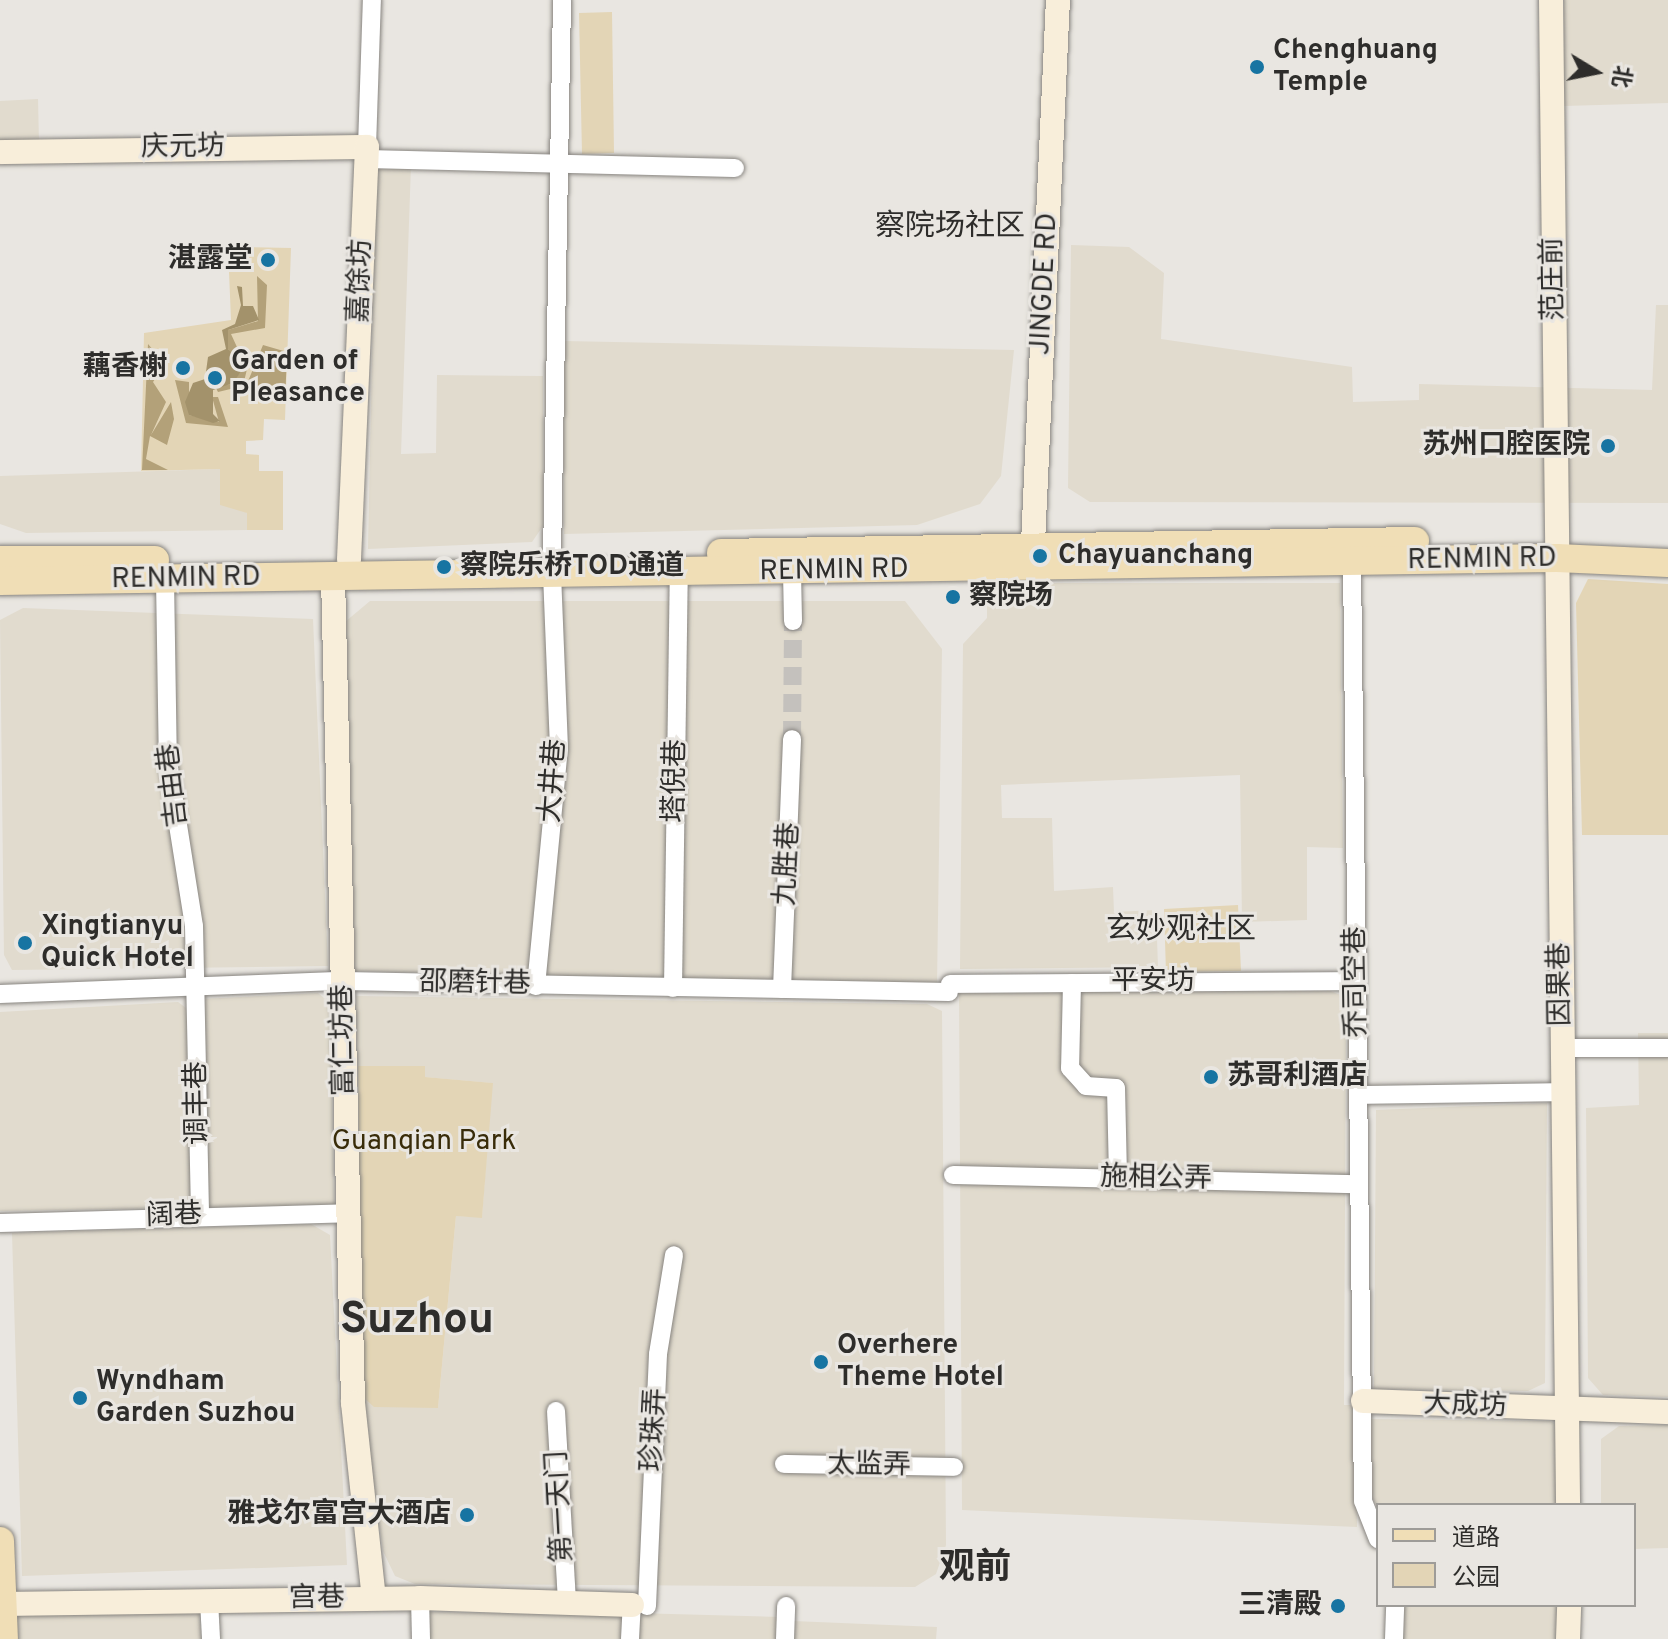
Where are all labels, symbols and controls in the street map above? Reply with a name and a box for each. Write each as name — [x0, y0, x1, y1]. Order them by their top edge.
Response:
north arrow — [1556, 32, 1636, 112]
place label: Chenghuang Temple — [1273, 34, 1438, 100]
marker: Chenghuang Temple — [1248, 58, 1266, 76]
text: 北 — [1605, 63, 1635, 89]
street label: 庆元坊 — [141, 130, 225, 166]
district label: 察院场社区 — [875, 210, 1025, 246]
street label: JINGDE RD — [1025, 212, 1065, 356]
street label: 范庄前 — [1536, 237, 1572, 321]
street label: 嘉馀坊 — [343, 238, 379, 324]
place label: 湛露堂 — [168, 243, 252, 277]
marker: 湛露堂 — [259, 251, 277, 269]
place label: Garden of Pleasance — [231, 345, 365, 411]
place label: 藕香榭 — [83, 351, 167, 385]
marker: 藕香榭 — [174, 359, 192, 377]
marker: Garden of Pleasance — [206, 369, 224, 387]
place label: 苏州口腔医院 — [1422, 429, 1590, 463]
marker: 苏州口腔医院 — [1597, 435, 1619, 457]
place label: Chayuanchang — [1058, 539, 1253, 573]
street label: RENMIN RD — [1407, 542, 1557, 578]
marker: Chayuanchang — [1029, 545, 1051, 567]
place label: 察院乐桥TOD通道 — [460, 550, 684, 584]
street label: RENMIN RD — [759, 553, 909, 589]
marker: 察院乐桥TOD通道 — [435, 558, 453, 576]
street label: RENMIN RD — [111, 561, 261, 597]
place label: 察院场 — [969, 580, 1053, 614]
marker: 察院场 — [944, 588, 962, 606]
street label: 大井巷 — [534, 738, 574, 824]
street label: 塔倪巷 — [658, 739, 694, 823]
street label: 吉由巷 — [152, 741, 196, 829]
street label: 九胜巷 — [769, 821, 807, 907]
place label: Xingtianyu Quick Hotel — [41, 910, 194, 976]
district label: 玄妙观社区 — [1106, 913, 1256, 949]
street label: 乔司空巷 — [1339, 926, 1375, 1038]
marker: Xingtianyu Quick Hotel — [16, 934, 34, 952]
street label: 因果巷 — [1543, 942, 1579, 1026]
street label: 平安坊 — [1111, 965, 1195, 999]
street label: 邵磨针巷 — [419, 966, 531, 1002]
street label: 富仁坊巷 — [326, 984, 362, 1096]
place label: 苏哥利酒店 — [1227, 1060, 1367, 1094]
street label: 调丰巷 — [180, 1061, 216, 1145]
marker: 苏哥利酒店 — [1202, 1068, 1220, 1086]
park label: Guanqian Park — [332, 1125, 516, 1159]
street label: 施相公弄 — [1100, 1161, 1212, 1197]
street label: 阔巷 — [145, 1198, 203, 1234]
district label: Suzhou — [340, 1295, 494, 1347]
place label: Overhere Theme Hotel — [837, 1329, 1004, 1395]
marker: Overhere Theme Hotel — [812, 1353, 830, 1371]
place label: Wyndham Garden Suzhou — [96, 1365, 295, 1431]
street label: 珍珠弄 — [636, 1387, 674, 1473]
street label: 大成坊 — [1422, 1388, 1508, 1424]
marker: Wyndham Garden Suzhou — [71, 1389, 89, 1407]
street label: 太监弄 — [827, 1448, 911, 1484]
street label: 第一天门 — [541, 1450, 581, 1564]
place label: 雅戈尔富宫大酒店 — [227, 1498, 451, 1532]
legend — [1376, 1503, 1636, 1607]
marker: 雅戈尔富宫大酒店 — [458, 1506, 476, 1524]
text: 道路 — [1452, 1524, 1500, 1554]
district label: 观前 — [939, 1548, 1011, 1592]
text: 公园 — [1452, 1564, 1500, 1594]
street label: 宫巷 — [289, 1582, 345, 1616]
place label: 三清殿 — [1238, 1589, 1322, 1623]
marker: 三清殿 — [1329, 1597, 1347, 1615]

